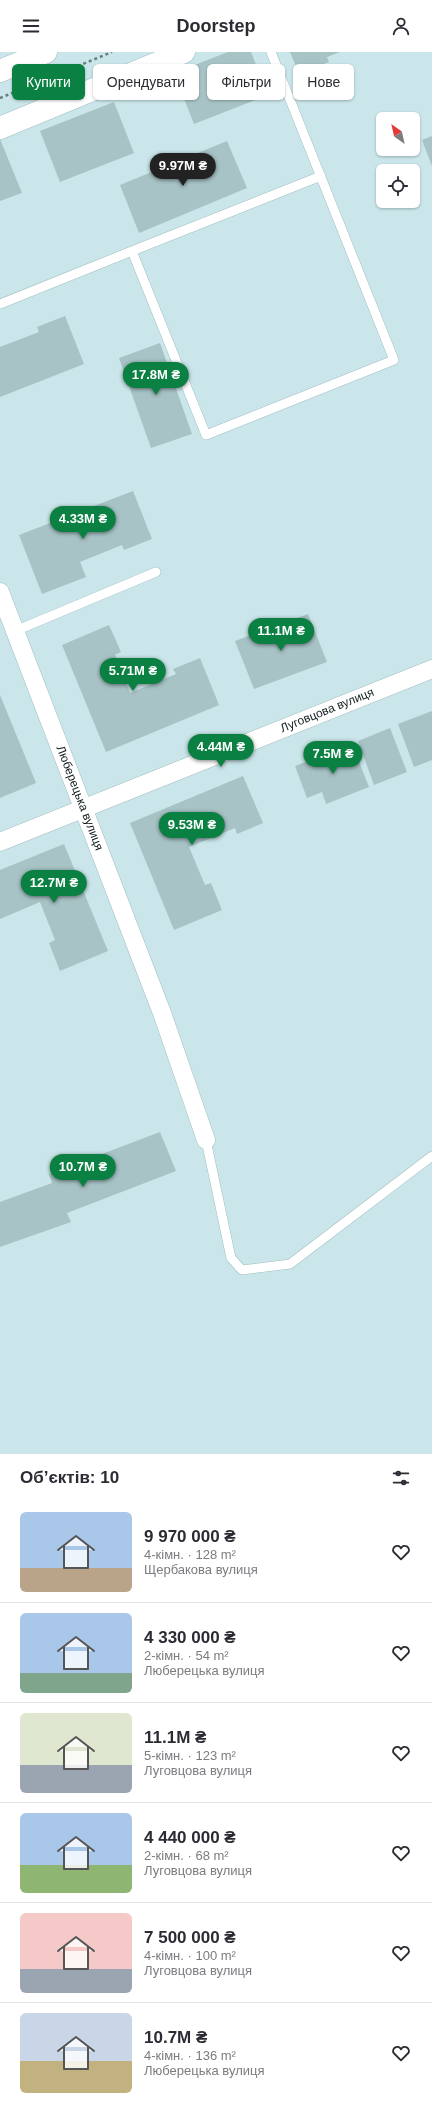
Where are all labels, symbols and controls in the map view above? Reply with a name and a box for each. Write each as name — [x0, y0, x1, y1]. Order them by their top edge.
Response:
icon: menu — [20, 15, 42, 37]
icon: person — [390, 15, 412, 37]
text: Doorstep — [176, 16, 256, 36]
chip: Купити — [12, 64, 85, 100]
chip: Орендувати — [93, 64, 199, 100]
chip: Фільтри — [207, 64, 285, 100]
chip: Нове — [293, 64, 354, 100]
north arrow — [376, 112, 420, 156]
map controls — [376, 112, 420, 208]
pin: 9.97M ₴ — [146, 153, 220, 187]
text: 9.97M ₴ — [159, 158, 207, 173]
button: locate — [376, 164, 420, 208]
pin: 17.8M ₴ — [119, 362, 193, 396]
text: 17.8M ₴ — [132, 367, 180, 382]
pin: 4.33M ₴ — [46, 506, 120, 540]
text: 4.33M ₴ — [59, 511, 107, 526]
pin: 11.1M ₴ — [244, 618, 318, 652]
text: 11.1M ₴ — [257, 623, 305, 638]
pin: 5.71M ₴ — [96, 658, 170, 692]
text: 5.71M ₴ — [109, 663, 157, 678]
street label: Луговцова вулиця — [278, 685, 376, 735]
pin: 4.44M ₴ — [184, 734, 258, 768]
text: 4.44M ₴ — [197, 739, 245, 754]
pin: 7.5M ₴ — [300, 741, 366, 775]
street label: Люберецька вулиця — [54, 744, 106, 852]
text: 7.5M ₴ — [312, 746, 354, 761]
pin: 9.53M ₴ — [155, 812, 229, 846]
text: 9.53M ₴ — [168, 817, 216, 832]
pin: 12.7M ₴ — [17, 870, 91, 904]
text: 12.7M ₴ — [30, 875, 78, 890]
pin: 10.7M ₴ — [46, 1154, 120, 1188]
text: 10.7M ₴ — [59, 1159, 107, 1174]
icon: filters — [390, 1467, 412, 1489]
text: Об’єктів: 10 — [20, 1468, 119, 1487]
text: 9 970 000 ₴ — [144, 1527, 236, 1546]
icon: home — [52, 1528, 100, 1576]
icon: heart — [390, 1541, 412, 1563]
text: 4-кімн. · 128 m² — [144, 1547, 236, 1562]
text: Щербакова вулиця — [144, 1562, 258, 1577]
text: 4 330 000 ₴ — [144, 1628, 236, 1647]
icon: home — [52, 1629, 100, 1677]
icon: heart — [390, 1642, 412, 1664]
text: 2-кімн. · 54 m² — [144, 1648, 229, 1663]
text: Люберецька вулиця — [144, 1663, 264, 1678]
text: 11.1M ₴ — [144, 1728, 206, 1747]
icon: home — [52, 1729, 100, 1777]
icon: heart — [390, 1742, 412, 1764]
text: 5-кімн. · 123 m² — [144, 1748, 236, 1763]
text: Луговцова вулиця — [144, 1763, 252, 1778]
text: 4 440 000 ₴ — [144, 1828, 236, 1847]
icon: home — [52, 1829, 100, 1877]
icon: heart — [390, 1842, 412, 1864]
text: 2-кімн. · 68 m² — [144, 1848, 229, 1863]
text: Луговцова вулиця — [144, 1863, 252, 1878]
text: 7 500 000 ₴ — [144, 1928, 236, 1947]
icon: home — [52, 1929, 100, 1977]
icon: heart — [390, 1942, 412, 1964]
text: 4-кімн. · 100 m² — [144, 1948, 236, 1963]
text: Луговцова вулиця — [144, 1963, 252, 1978]
text: 10.7M ₴ — [144, 2028, 207, 2047]
icon: home — [52, 2029, 100, 2077]
icon: heart — [390, 2042, 412, 2064]
text: 4-кімн. · 136 m² — [144, 2048, 236, 2063]
text: Люберецька вулиця — [144, 2063, 264, 2078]

